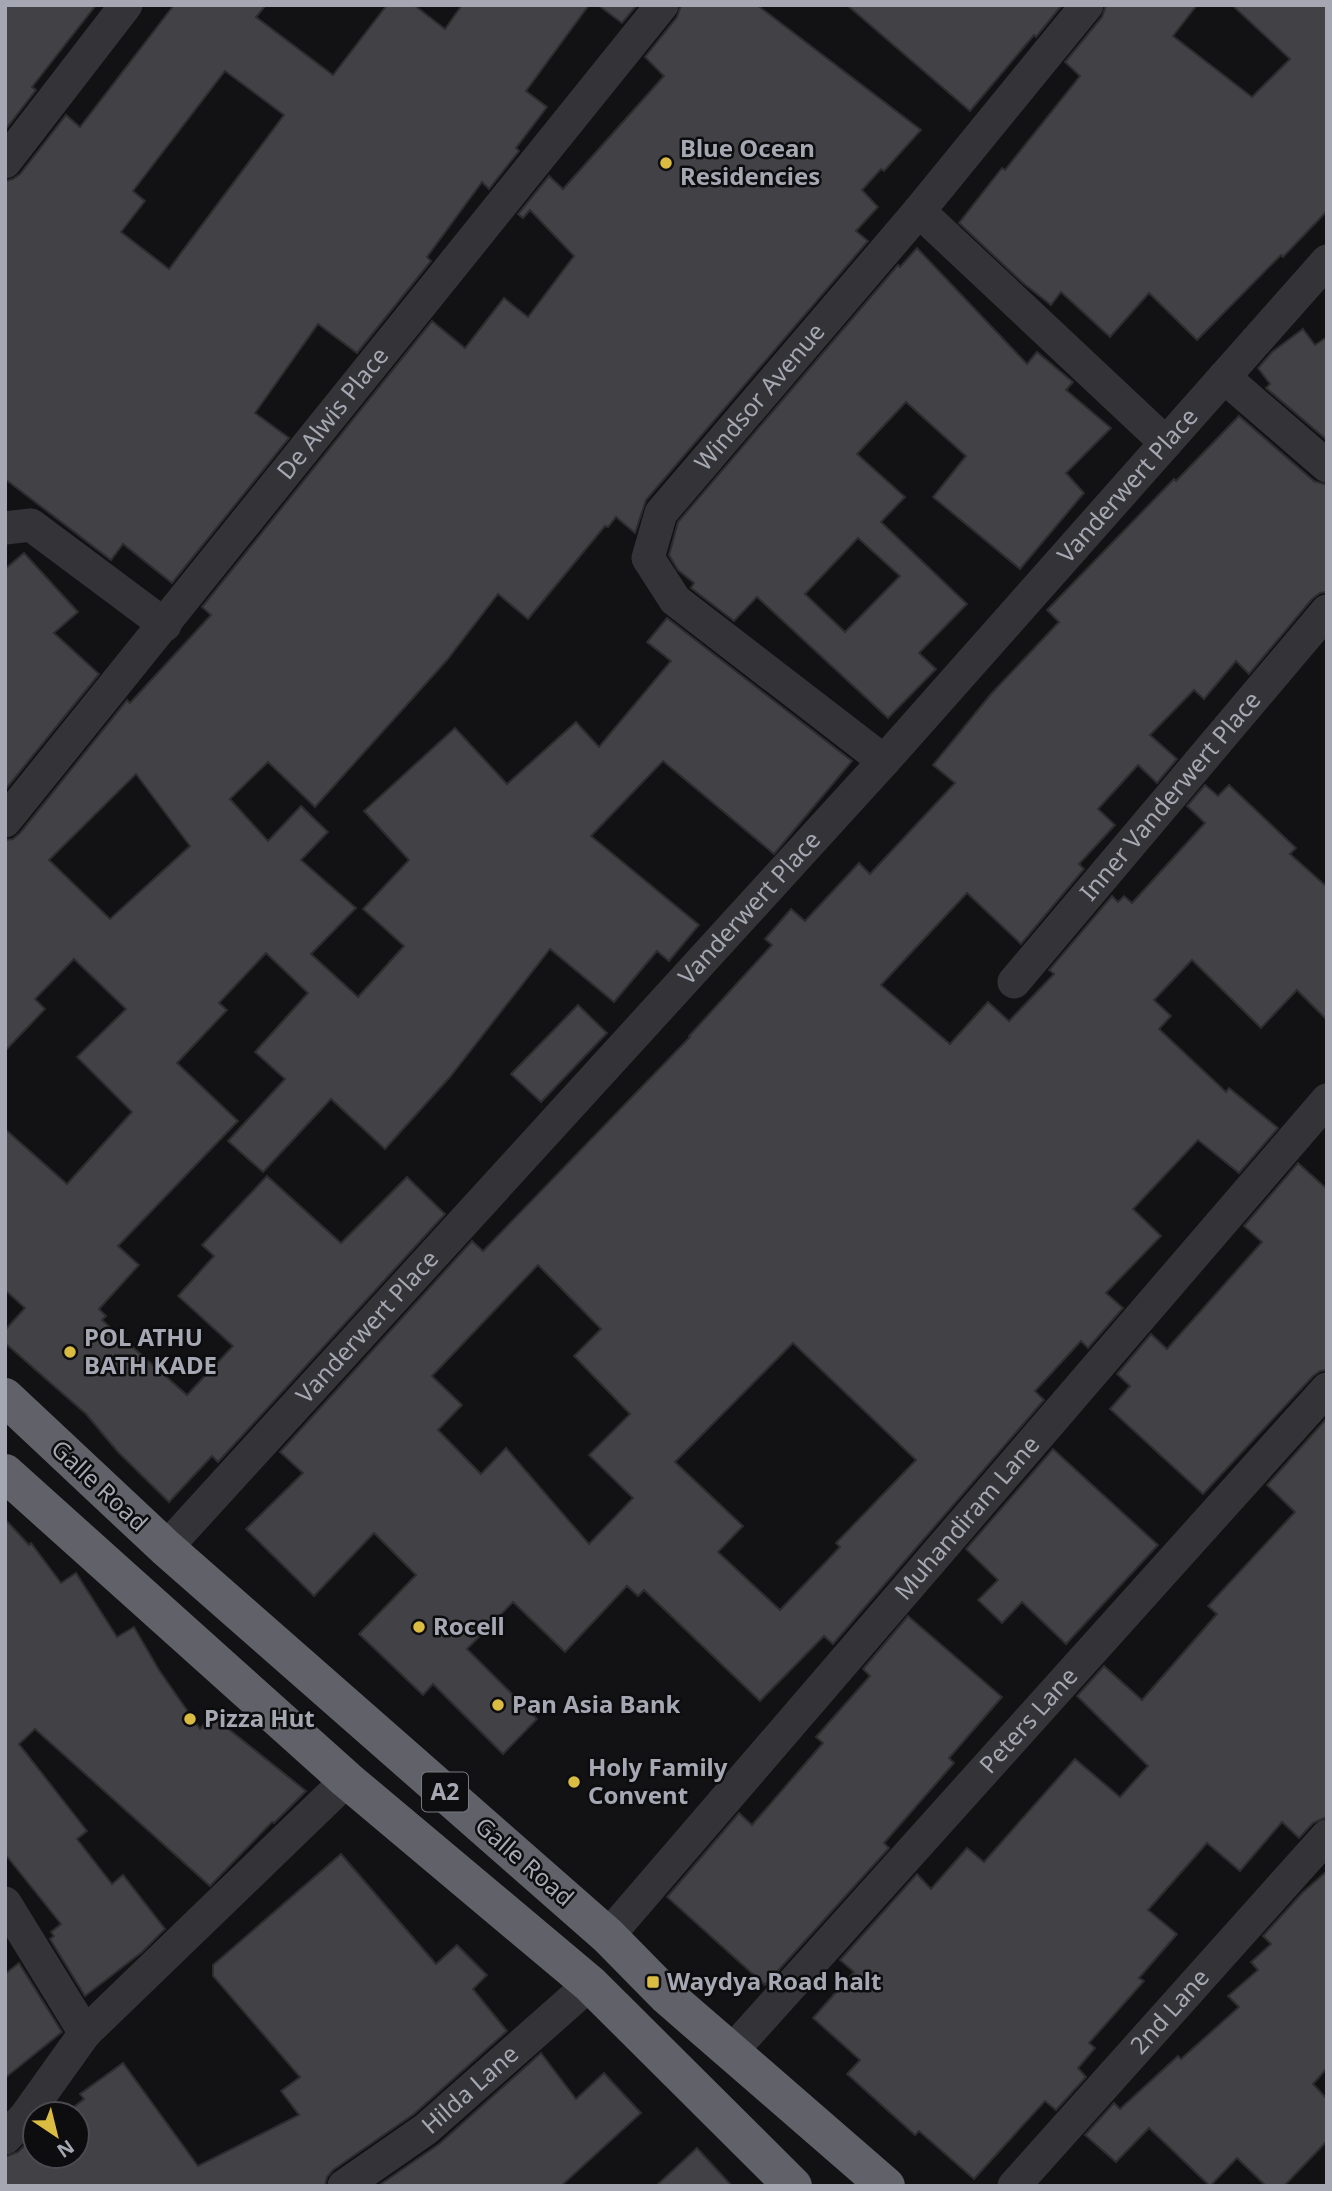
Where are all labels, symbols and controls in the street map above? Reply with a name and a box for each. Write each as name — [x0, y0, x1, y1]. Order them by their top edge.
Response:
place label: Blue Ocean Residencies — [680, 131, 820, 192]
marker: Blue Ocean Residencies — [658, 155, 674, 171]
street label: Windsor Avenue — [686, 315, 831, 477]
street label: De Alwis Place — [268, 340, 395, 486]
street label: Vanderwert Place — [1049, 400, 1204, 569]
street label: Inner Vanderwert Place — [1072, 684, 1267, 907]
street label: Vanderwert Place — [670, 823, 827, 991]
street label: Vanderwert Place — [288, 1242, 445, 1410]
place label: POL ATHU BATH KADE — [84, 1320, 217, 1381]
marker: POL ATHU BATH KADE — [62, 1344, 78, 1360]
street label: Muhandiram Lane — [886, 1428, 1046, 1606]
street label: Galle Road — [45, 1432, 155, 1538]
place label: Rocell — [433, 1609, 505, 1642]
marker: Rocell — [411, 1619, 427, 1635]
street label: Peters Lane — [971, 1660, 1084, 1780]
place label: Pan Asia Bank — [512, 1687, 681, 1720]
marker: Pan Asia Bank — [490, 1697, 506, 1713]
place label: Pizza Hut — [204, 1701, 315, 1734]
marker: Pizza Hut — [182, 1711, 198, 1727]
place label: Holy Family Convent — [588, 1750, 728, 1811]
road number: A2 — [422, 1772, 468, 1812]
marker: Holy Family Convent — [566, 1774, 582, 1790]
street label: Galle Road — [469, 1809, 581, 1913]
street label: 2nd Lane — [1122, 1961, 1216, 2060]
place label: Waydya Road halt — [667, 1964, 881, 1997]
marker: Waydya Road halt — [645, 1974, 661, 1990]
street label: Hilda Lane — [414, 2037, 525, 2141]
north arrow — [21, 2100, 91, 2170]
text: N — [52, 2134, 80, 2164]

